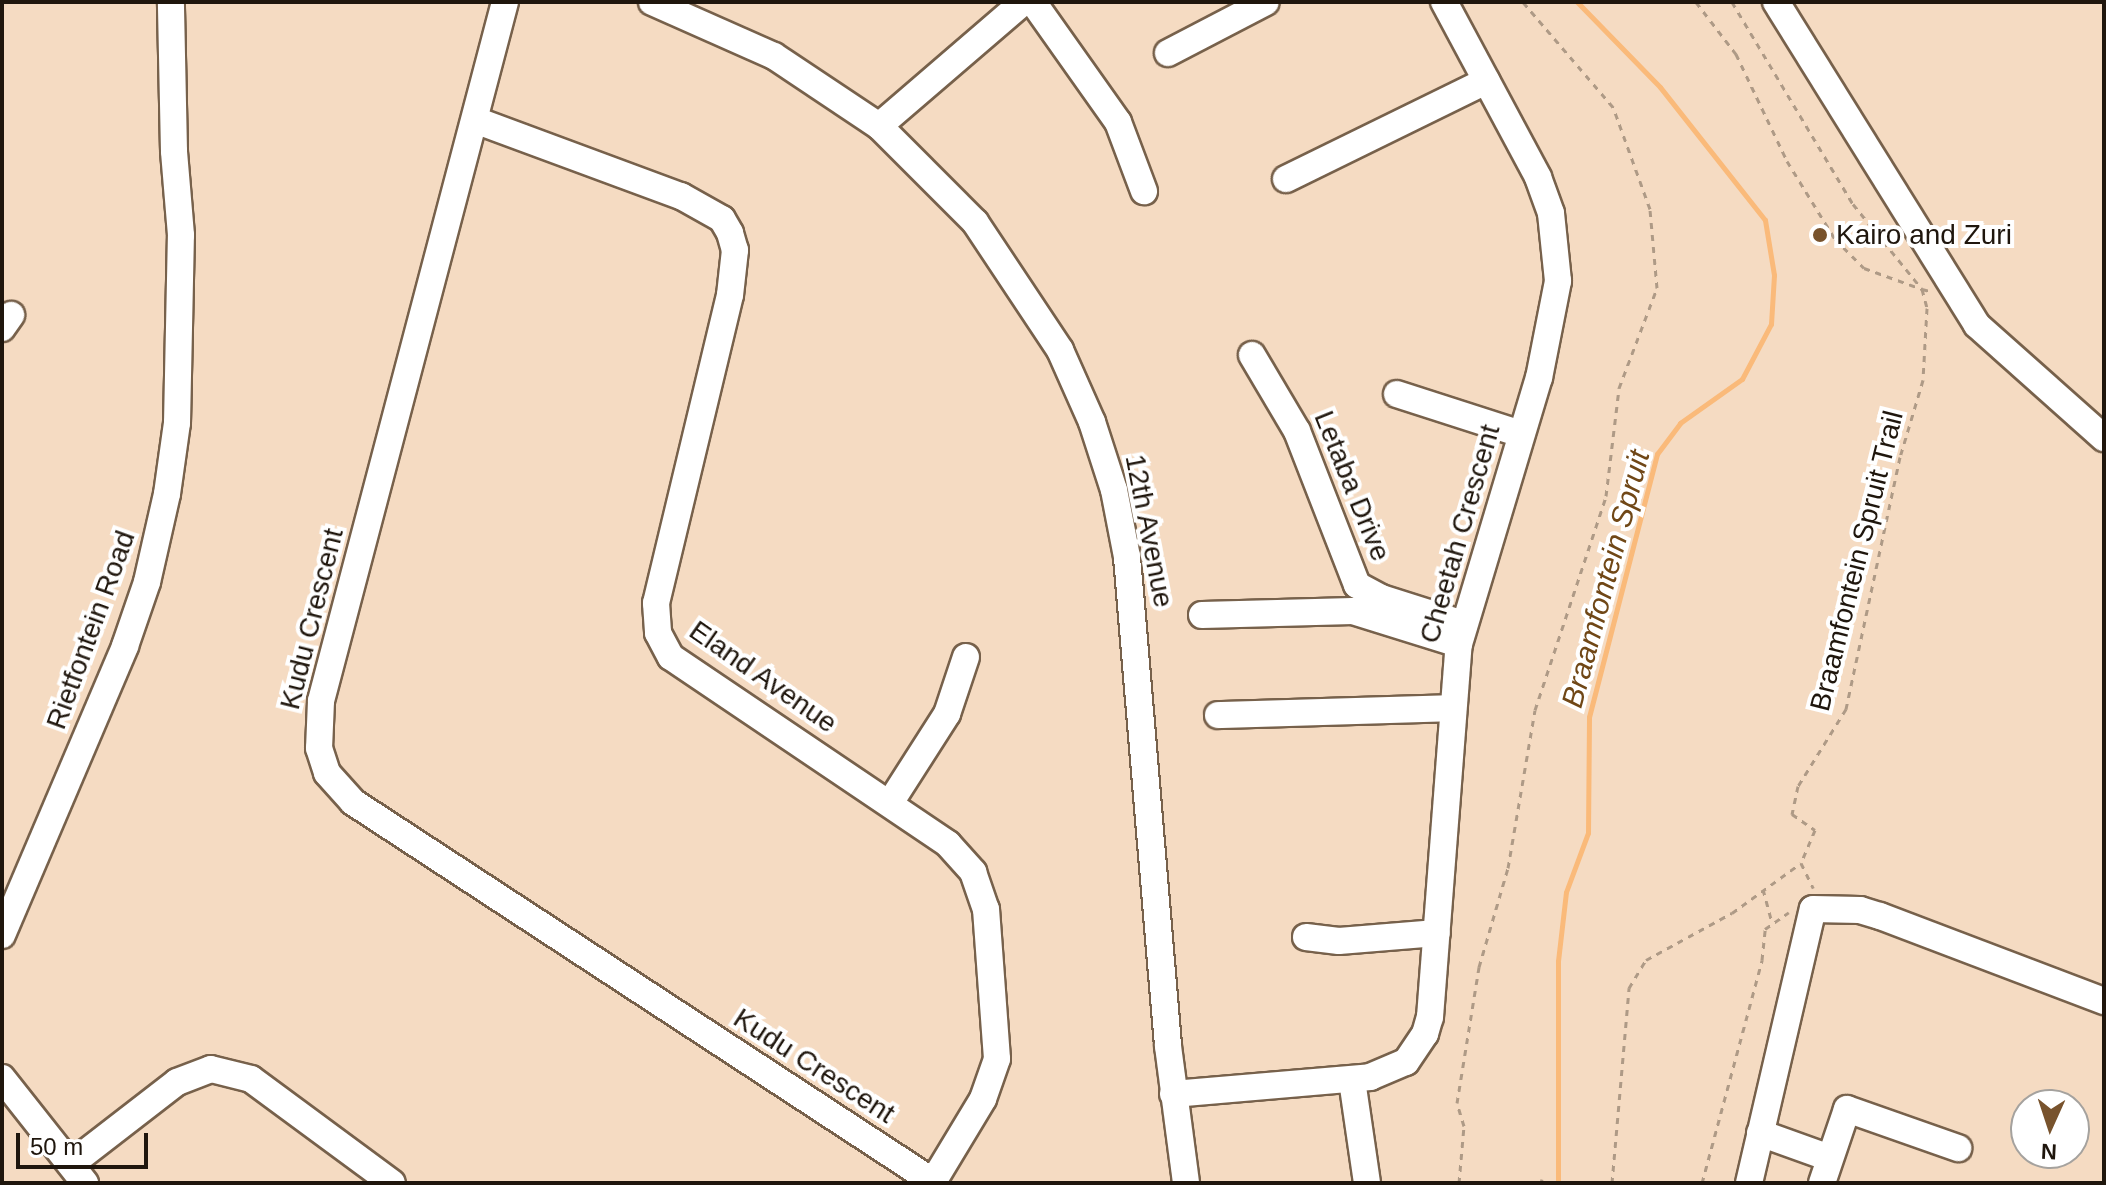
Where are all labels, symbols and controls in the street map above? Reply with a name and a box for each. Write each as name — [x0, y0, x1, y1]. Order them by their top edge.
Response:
place label: Kairo and Zuri — [1836, 218, 2012, 252]
marker: Kairo and Zuri — [1811, 226, 1829, 244]
street label: Letaba Drive — [1307, 406, 1397, 566]
street label: Braamfontein Spruit Trail — [1803, 407, 1911, 715]
street label: Cheetah Crescent — [1413, 421, 1507, 647]
water label: Braamfontein Spruit — [1554, 446, 1658, 712]
street label: 12th Avenue — [1118, 451, 1180, 611]
street label: Kudu Crescent — [273, 525, 351, 713]
street label: Rietfontein Road — [40, 526, 142, 734]
street label: Eland Avenue — [682, 613, 844, 741]
street label: Kudu Crescent — [727, 1001, 901, 1131]
north arrow — [2010, 1089, 2090, 1169]
scale bar — [20, 1117, 152, 1167]
text: 50 m — [30, 1133, 83, 1160]
text: N — [2040, 1139, 2057, 1164]

